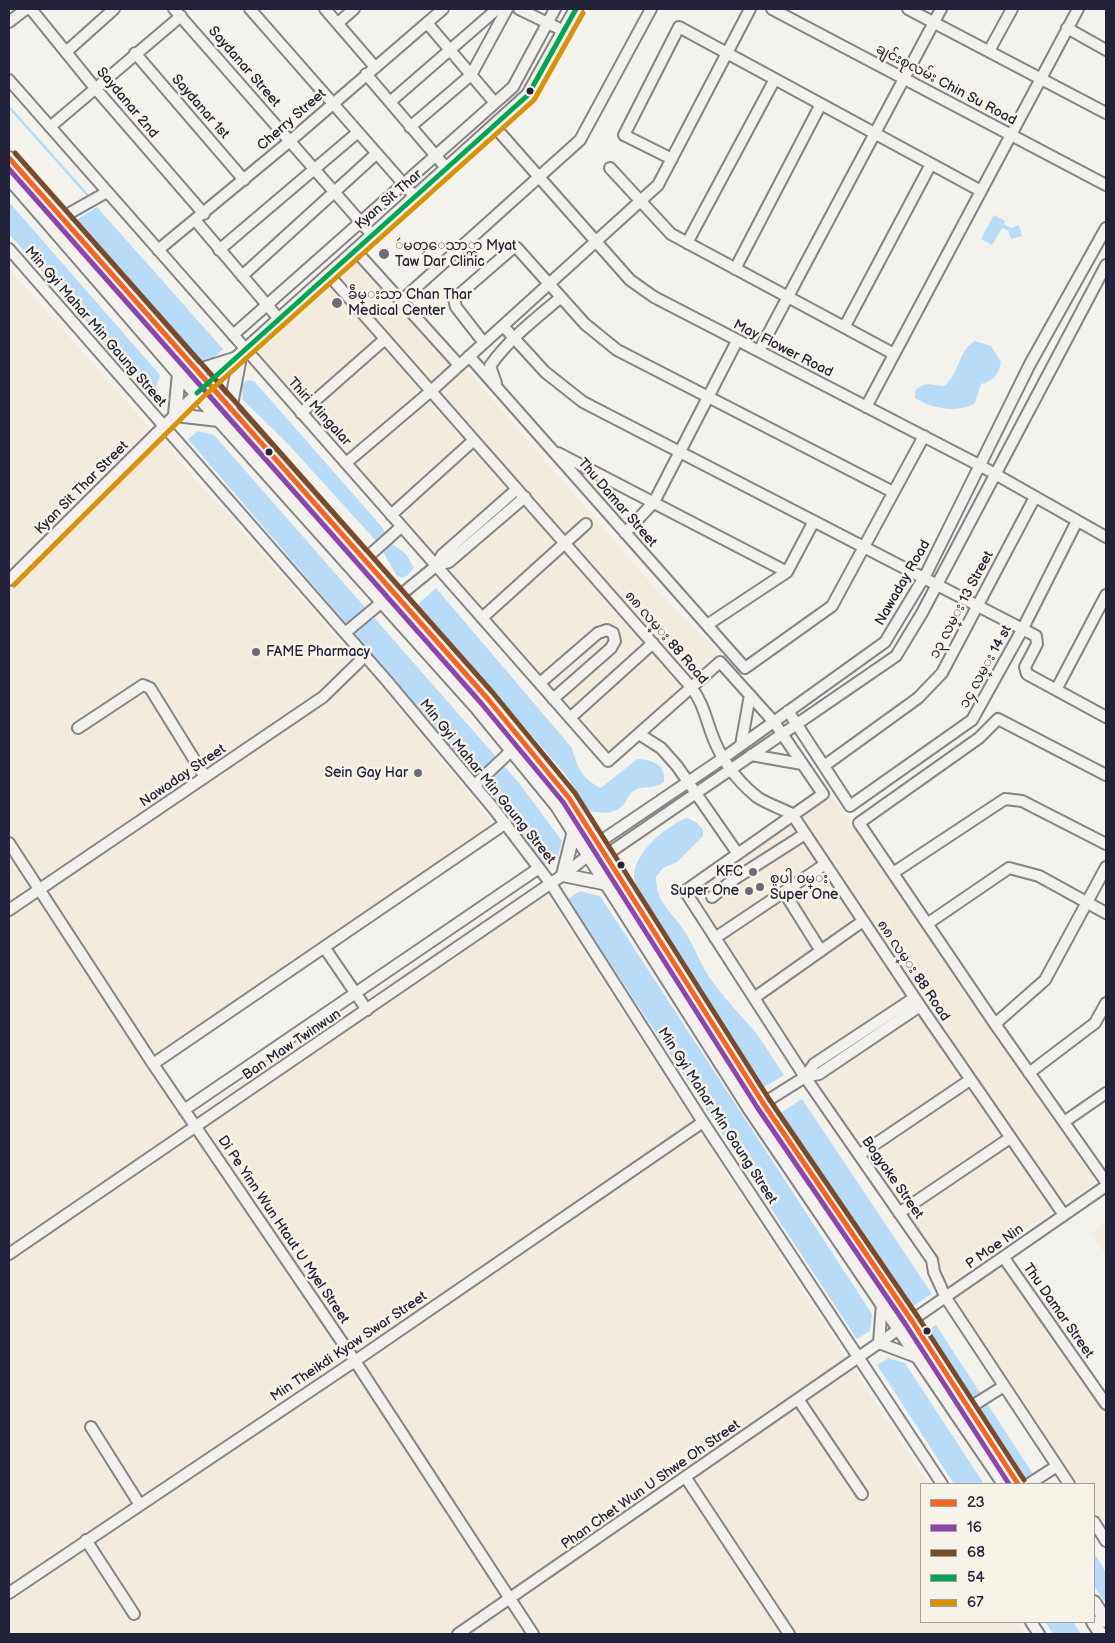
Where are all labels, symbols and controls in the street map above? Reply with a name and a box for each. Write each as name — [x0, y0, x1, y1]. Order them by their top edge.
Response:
street label: Saydanar Street — [204, 23, 284, 111]
street label: ချင်းစုလမ်း Chin Su Road — [873, 41, 1019, 129]
street label: Saydanar 2nd — [93, 64, 161, 142]
street label: Saydanar 1st — [168, 71, 232, 143]
street label: Cherry Street — [254, 86, 330, 154]
unlabelled marker — [525, 86, 535, 96]
street label: Kyan Sit Thar — [352, 166, 426, 234]
place label: ဴမတ္ေသာ္တာ Myat Taw Dar Clinic — [395, 238, 516, 270]
street label: Min Gyi Mahar Min Gaung Street — [21, 243, 169, 411]
marker: ဴမတ္ေသာ္တာ Myat Taw Dar Clinic — [377, 247, 391, 261]
place label: ခဵမ္းသာ Chan Thar Medical Center — [348, 287, 472, 320]
marker: ခဵမ္းသာ Chan Thar Medical Center — [330, 296, 344, 310]
street label: May Flower Road — [730, 317, 836, 381]
street label: Thiri Mingalar — [284, 374, 354, 450]
street label: Kyan Sit Thar Street — [32, 438, 132, 538]
unlabelled marker — [264, 447, 274, 457]
street label: Thu Damar Street — [574, 455, 660, 551]
street label: Nawaday Road — [872, 537, 934, 629]
street label: ၁၃ လမ္း 13 Street — [927, 548, 997, 662]
street label: ၈၈ လမ္း 88 Road — [621, 588, 711, 688]
street label: ၁၄ လမ္း 14 st — [956, 623, 1016, 711]
place label: FAME Pharmacy — [266, 644, 370, 660]
marker: FAME Pharmacy — [250, 646, 262, 658]
street label: Min Gyi Mahar Min Gaung Street — [415, 696, 559, 868]
street label: Nawaday Street — [137, 741, 229, 811]
place label: Sein Gay Har — [325, 765, 408, 781]
marker: Sein Gay Har — [412, 767, 424, 779]
unlabelled marker — [616, 860, 626, 870]
place label: KFC — [716, 864, 743, 880]
marker: KFC — [747, 866, 759, 878]
place label: စူပါ ၀မ္း Super One — [770, 871, 838, 904]
marker: စူပါ ၀မ္း Super One — [754, 881, 766, 893]
place label: Super One — [671, 883, 739, 899]
marker: Super One — [743, 885, 755, 897]
street label: ၈၈ လမ္း 88 Road — [873, 917, 953, 1025]
street label: Ban Maw Twinwun — [240, 1006, 344, 1084]
street label: Min Gyi Mahar Min Gaung Street — [654, 1025, 780, 1207]
street label: Di Pe Yinn Wun Htaut U Myel Street — [214, 1133, 352, 1327]
street label: Bogyoke Street — [857, 1134, 927, 1222]
street label: P Moe Nin — [963, 1221, 1027, 1273]
street label: Thu Damar Street — [1019, 1260, 1097, 1362]
street label: Min Theikdi Kyaw Swar Street — [268, 1288, 430, 1406]
unlabelled marker — [922, 1326, 932, 1336]
street label: Phan Chet Wun U Shwe Oh Street — [558, 1417, 744, 1553]
legend — [920, 1483, 1095, 1623]
text: 23 — [967, 1493, 985, 1512]
text: 16 — [967, 1518, 982, 1537]
text: 68 — [967, 1543, 985, 1562]
text: 54 — [967, 1568, 985, 1587]
text: 67 — [967, 1593, 984, 1612]

